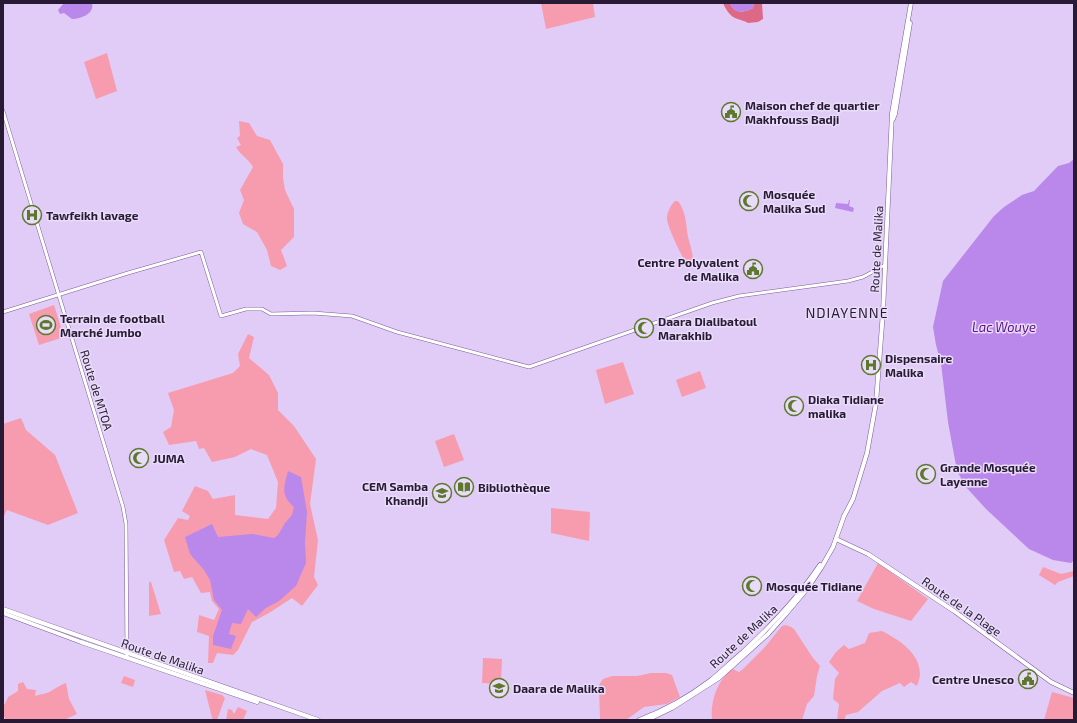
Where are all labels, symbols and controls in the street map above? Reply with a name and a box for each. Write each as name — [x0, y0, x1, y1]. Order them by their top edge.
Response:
place label: Maison chef de quartier Makhfouss Badji — [745, 98, 880, 127]
public building icon: Maison chef de quartier Makhfouss Badji — [720, 101, 742, 123]
place label: Mosquée Malika Sud — [763, 187, 826, 215]
mosque icon: Mosquée Malika Sud — [738, 190, 760, 212]
hospital icon: Tawfeikh lavage — [21, 204, 43, 226]
street label: Route de Malika — [867, 205, 885, 293]
place label: Tawfeikh lavage — [46, 208, 139, 222]
place label: Centre Polyvalent de Malika — [637, 255, 739, 283]
public building icon: Centre Polyvalent de Malika — [742, 258, 764, 280]
district label: NDIAYENNE — [805, 304, 889, 321]
place label: Terrain de football Marché Jumbo — [60, 311, 165, 339]
sports icon: Terrain de football Marché Jumbo — [35, 314, 57, 336]
place label: Daara Dialibatoul Marakhib — [658, 314, 757, 342]
mosque icon: Daara Dialibatoul Marakhib — [633, 317, 655, 339]
water label: Lac Wouye — [972, 319, 1036, 335]
street label: Route de MTOA — [78, 348, 116, 432]
place label: Dispensaire Malika — [885, 351, 953, 379]
hospital icon: Dispensaire Malika — [860, 354, 882, 376]
place label: Diaka Tidiane malika — [808, 392, 884, 420]
mosque icon: Diaka Tidiane malika — [783, 395, 805, 417]
mosque icon: JUMA — [128, 447, 150, 469]
place label: JUMA — [153, 451, 185, 465]
place label: Grande Mosquée Layenne — [940, 460, 1036, 489]
mosque icon: Grande Mosquée Layenne — [915, 463, 937, 485]
library icon: Bibliothèque — [453, 476, 475, 498]
place label: CEM Samba Khandji — [362, 479, 428, 508]
place label: Bibliothèque — [478, 480, 551, 494]
school or university icon: CEM Samba Khandji — [431, 482, 453, 504]
street label: Route de la Plage — [920, 573, 1004, 639]
mosque icon: Mosquée Tidiane — [741, 575, 763, 597]
place label: Mosquée Tidiane — [766, 579, 863, 593]
street label: Route de Malika — [706, 601, 780, 671]
street label: Route de Malika — [120, 635, 206, 677]
public building icon: Centre Unesco — [1017, 668, 1039, 690]
place label: Centre Unesco — [932, 672, 1014, 686]
school or university icon: Daara de Malika — [488, 677, 510, 699]
place label: Daara de Malika — [513, 681, 605, 695]

